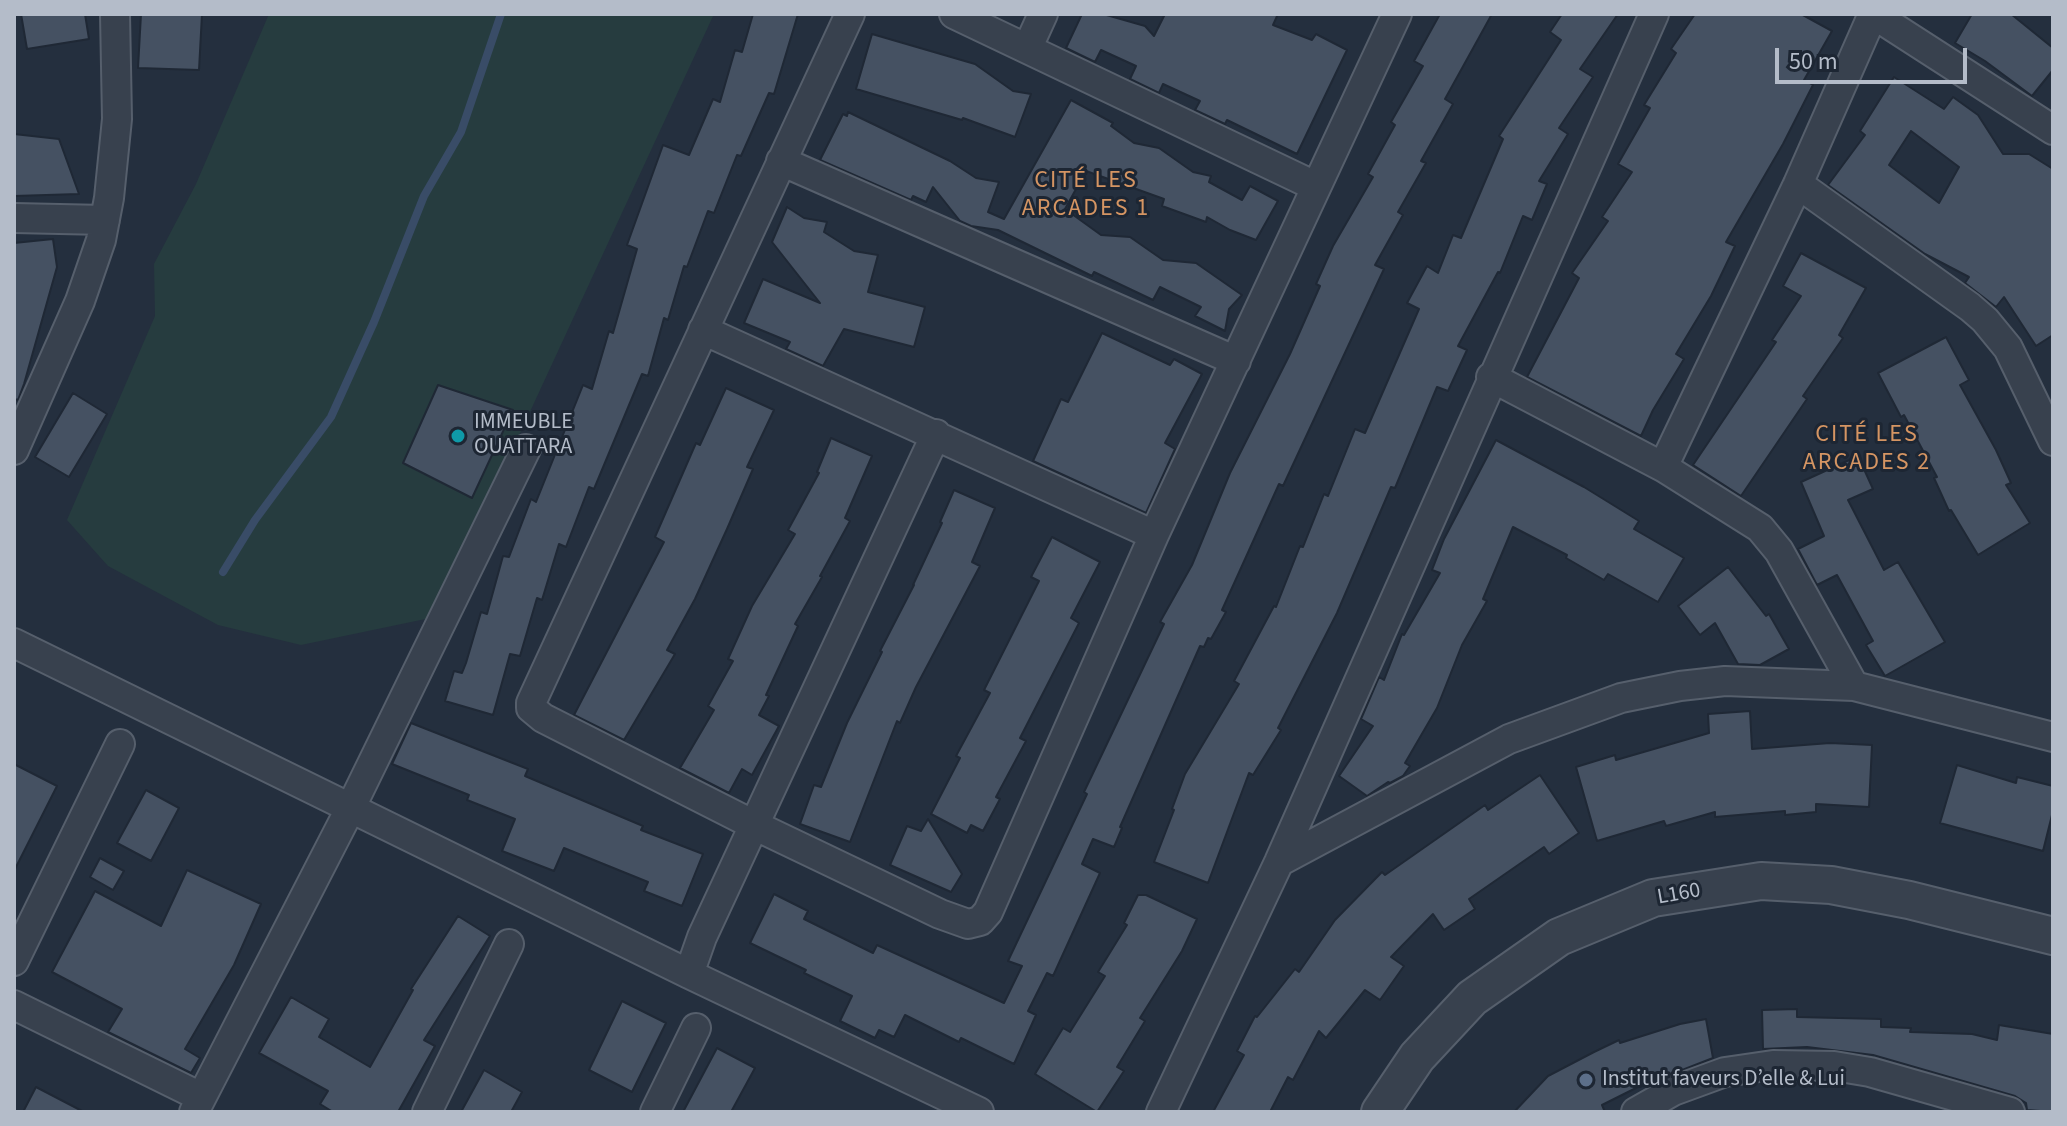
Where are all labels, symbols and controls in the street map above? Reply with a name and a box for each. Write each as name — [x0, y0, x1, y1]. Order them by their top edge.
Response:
scale bar — [1779, 32, 1971, 82]
text: 50 m — [1789, 44, 1838, 79]
district label: CITÉ LES ARCADES 1 — [1022, 168, 1150, 224]
place label: IMMEUBLE OUATTARA — [474, 410, 573, 462]
district label: CITÉ LES ARCADES 2 — [1803, 422, 1931, 478]
marker: IMMEUBLE OUATTARA — [449, 427, 467, 445]
street label: L160 — [1655, 878, 1703, 912]
place label: Institut faveurs D’elle & Lui — [1602, 1067, 1845, 1093]
marker: Institut faveurs D’elle & Lui — [1577, 1071, 1595, 1089]

